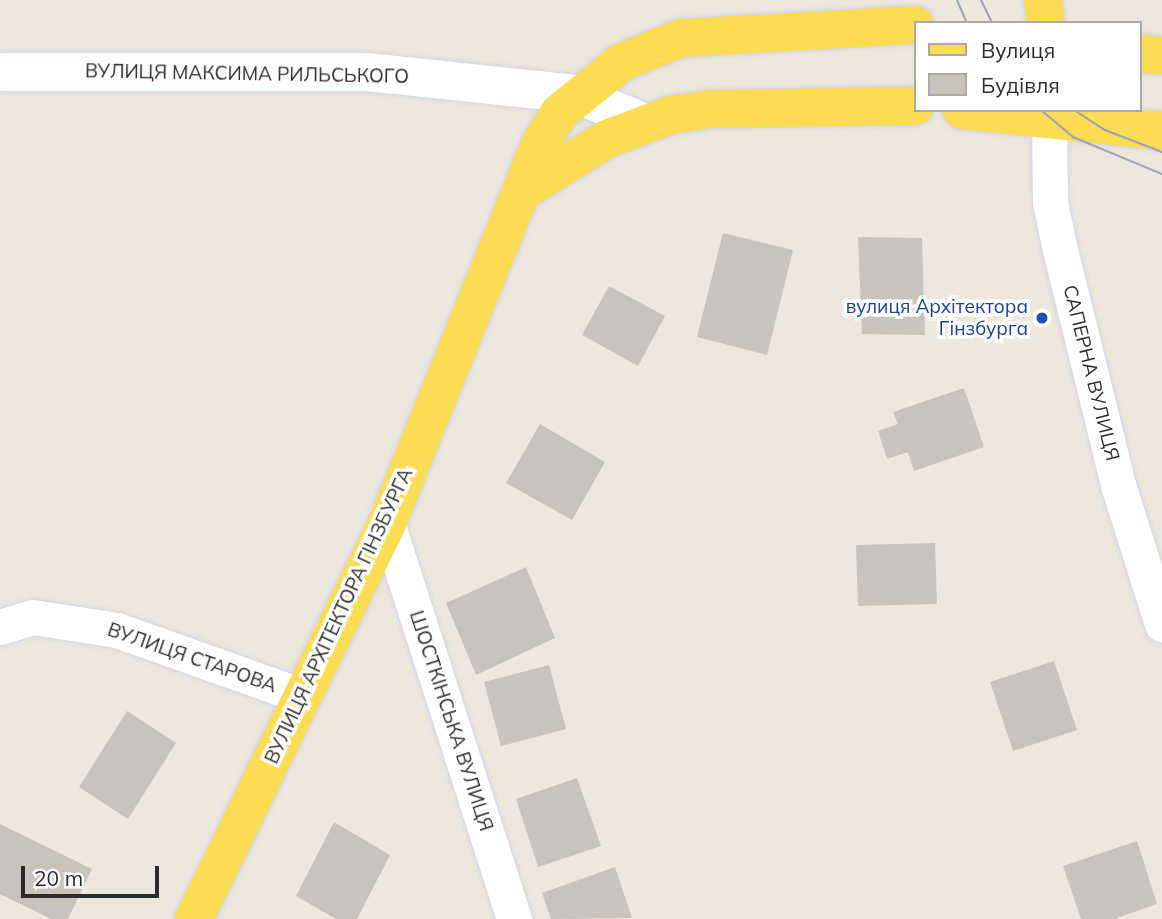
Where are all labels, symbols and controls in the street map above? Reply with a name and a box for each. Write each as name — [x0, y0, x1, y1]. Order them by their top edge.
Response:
legend — [914, 21, 1141, 112]
text: Вулиця — [981, 37, 1055, 63]
street label: ВУЛИЦЯ МАКСИМА РИЛЬСЬКОГО — [85, 60, 409, 88]
text: Будівля — [981, 72, 1060, 98]
street label: САПЕРНА ВУЛИЦЯ — [1058, 283, 1124, 463]
place label: вулиця Архітектора Гінзбурга — [846, 296, 1028, 340]
marker: вулиця Архітектора Гінзбурга — [1034, 310, 1050, 326]
street label: ВУЛИЦЯ АРХІТЕКТОРА ГІНЗБУРГА — [260, 465, 418, 767]
street label: ШОСТКІНСЬКА ВУЛИЦЯ — [405, 608, 497, 834]
street label: ВУЛИЦЯ СТАРОВА — [105, 618, 279, 698]
scale bar — [24, 852, 163, 896]
text: 20 m — [34, 865, 83, 891]

